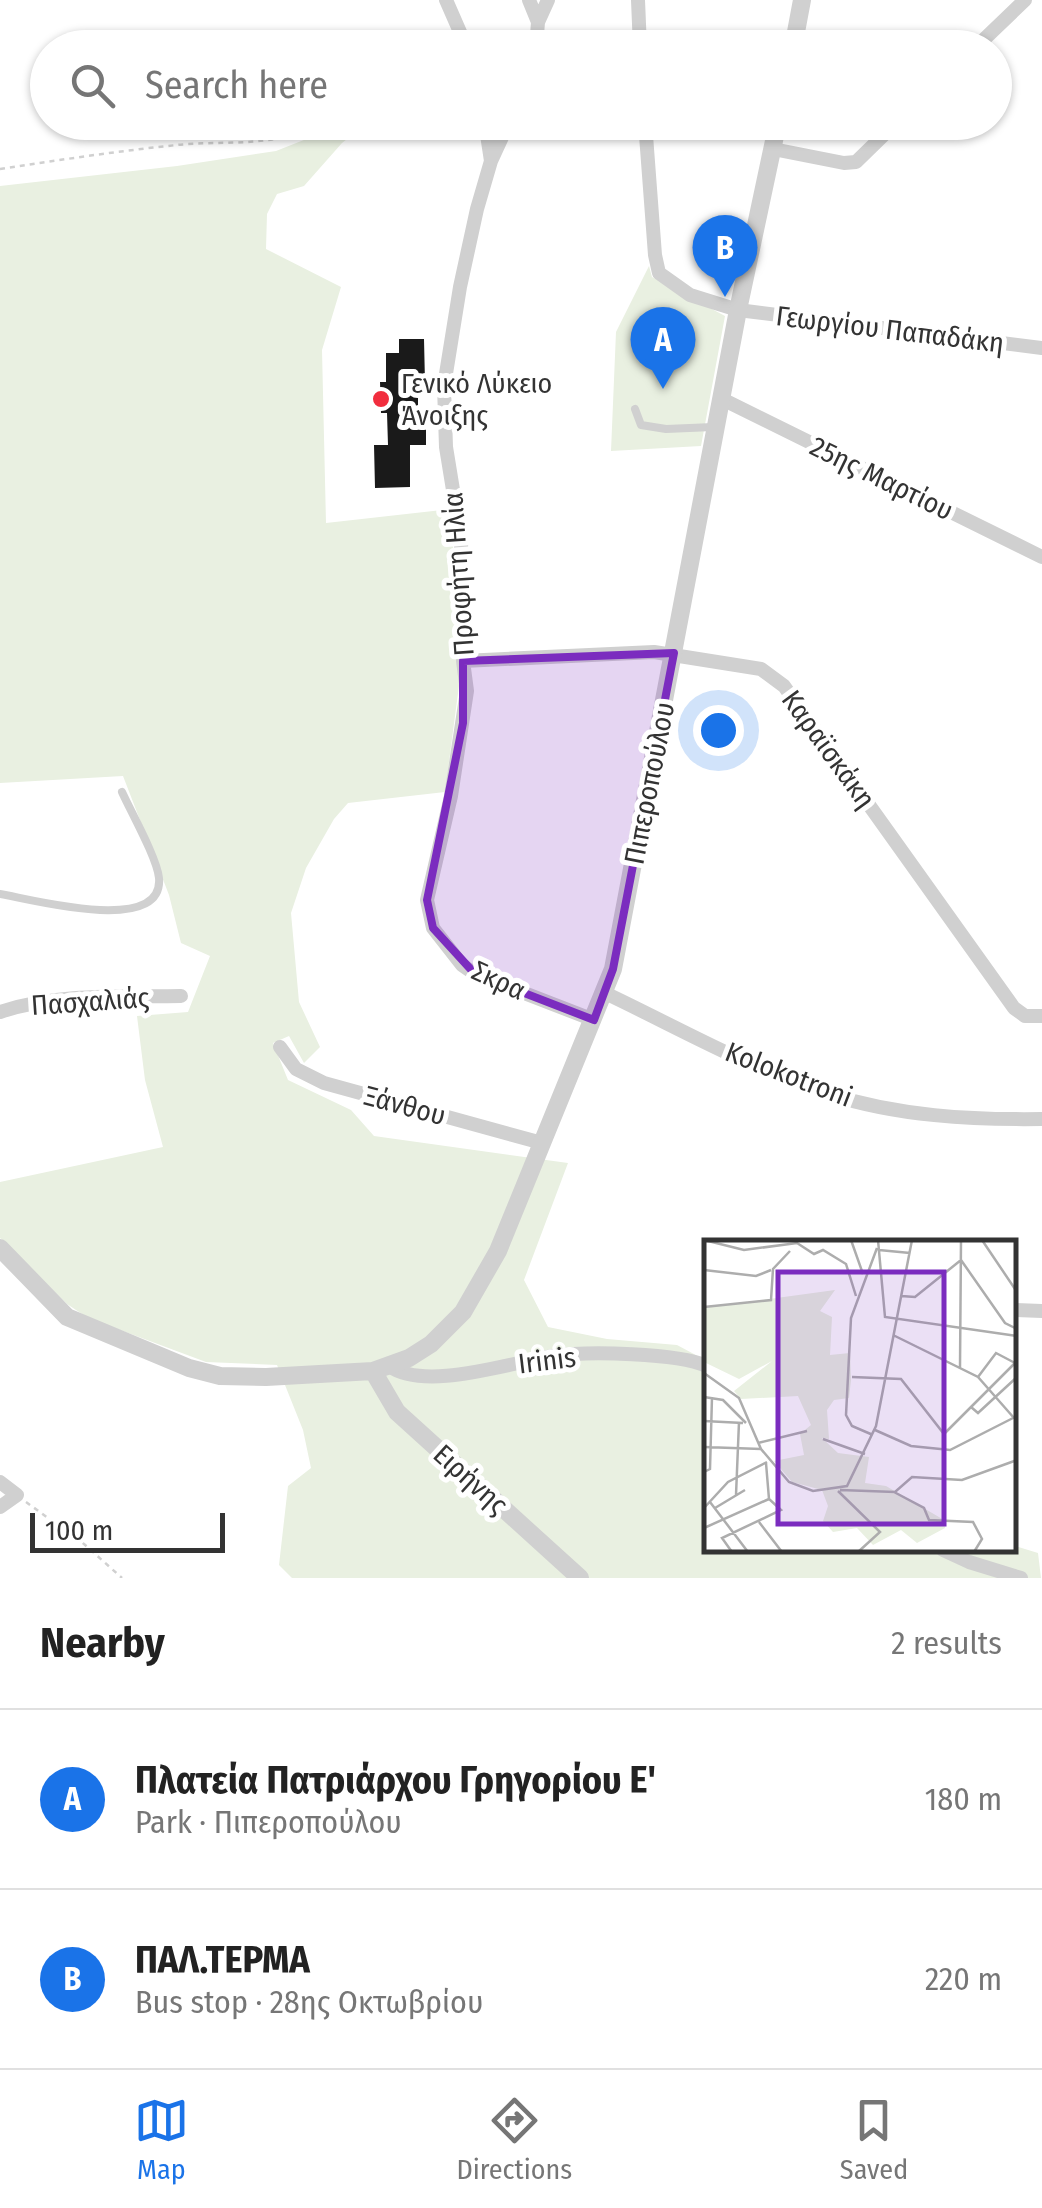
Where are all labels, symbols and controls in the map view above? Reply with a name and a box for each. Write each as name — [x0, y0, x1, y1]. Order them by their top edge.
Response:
search box — [30, 30, 1012, 140]
icon: search — [65, 58, 120, 113]
text: Search here — [145, 62, 328, 108]
pin: B — [692, 214, 758, 297]
street label: Γεωργίου Παπαδάκη — [774, 299, 1006, 360]
pin: A — [630, 306, 696, 389]
place label: Γενικό Λύκειο Άνοιξης — [401, 367, 552, 432]
marker: Γενικό Λύκειο Άνοιξης — [370, 388, 392, 410]
street label: 25ης Μαρτίου — [805, 430, 959, 527]
street label: Προφήτη Ηλία — [436, 491, 481, 657]
street label: Καραϊσκάκη — [775, 684, 882, 815]
street label: Πιπεροπούλου — [618, 699, 681, 867]
your location — [693, 705, 744, 756]
street label: Σκρα — [467, 954, 531, 1007]
street label: Πασχαλιάς — [30, 981, 150, 1022]
street label: Kolokotroni — [721, 1035, 857, 1114]
street label: Ξάνθου — [360, 1079, 449, 1132]
inset map — [704, 1240, 1017, 1553]
street label: Irinis — [516, 1341, 578, 1380]
street label: Ειρήνης — [427, 1438, 515, 1521]
scale bar — [30, 1508, 225, 1552]
text: 100 m — [45, 1514, 113, 1547]
text: Nearby — [40, 1618, 165, 1668]
text: 2 results — [891, 1624, 1002, 1662]
text: Πλατεία Πατριάρχου Γρηγορίου Ε' — [135, 1757, 656, 1803]
text: A — [64, 1780, 81, 1818]
text: 180 m — [925, 1780, 1002, 1818]
text: Park · Πιπεροπούλου — [135, 1803, 402, 1841]
text: ΠΑΛ.ΤΕΡΜΑ — [135, 1937, 310, 1983]
text: B — [64, 1960, 81, 1998]
text: 220 m — [925, 1960, 1002, 1998]
text: Bus stop · 28ης Οκτωβρίου — [135, 1983, 483, 2021]
tab: Map — [134, 2093, 189, 2186]
tab: Directions — [456, 2093, 572, 2186]
tab: Saved — [840, 2093, 908, 2186]

